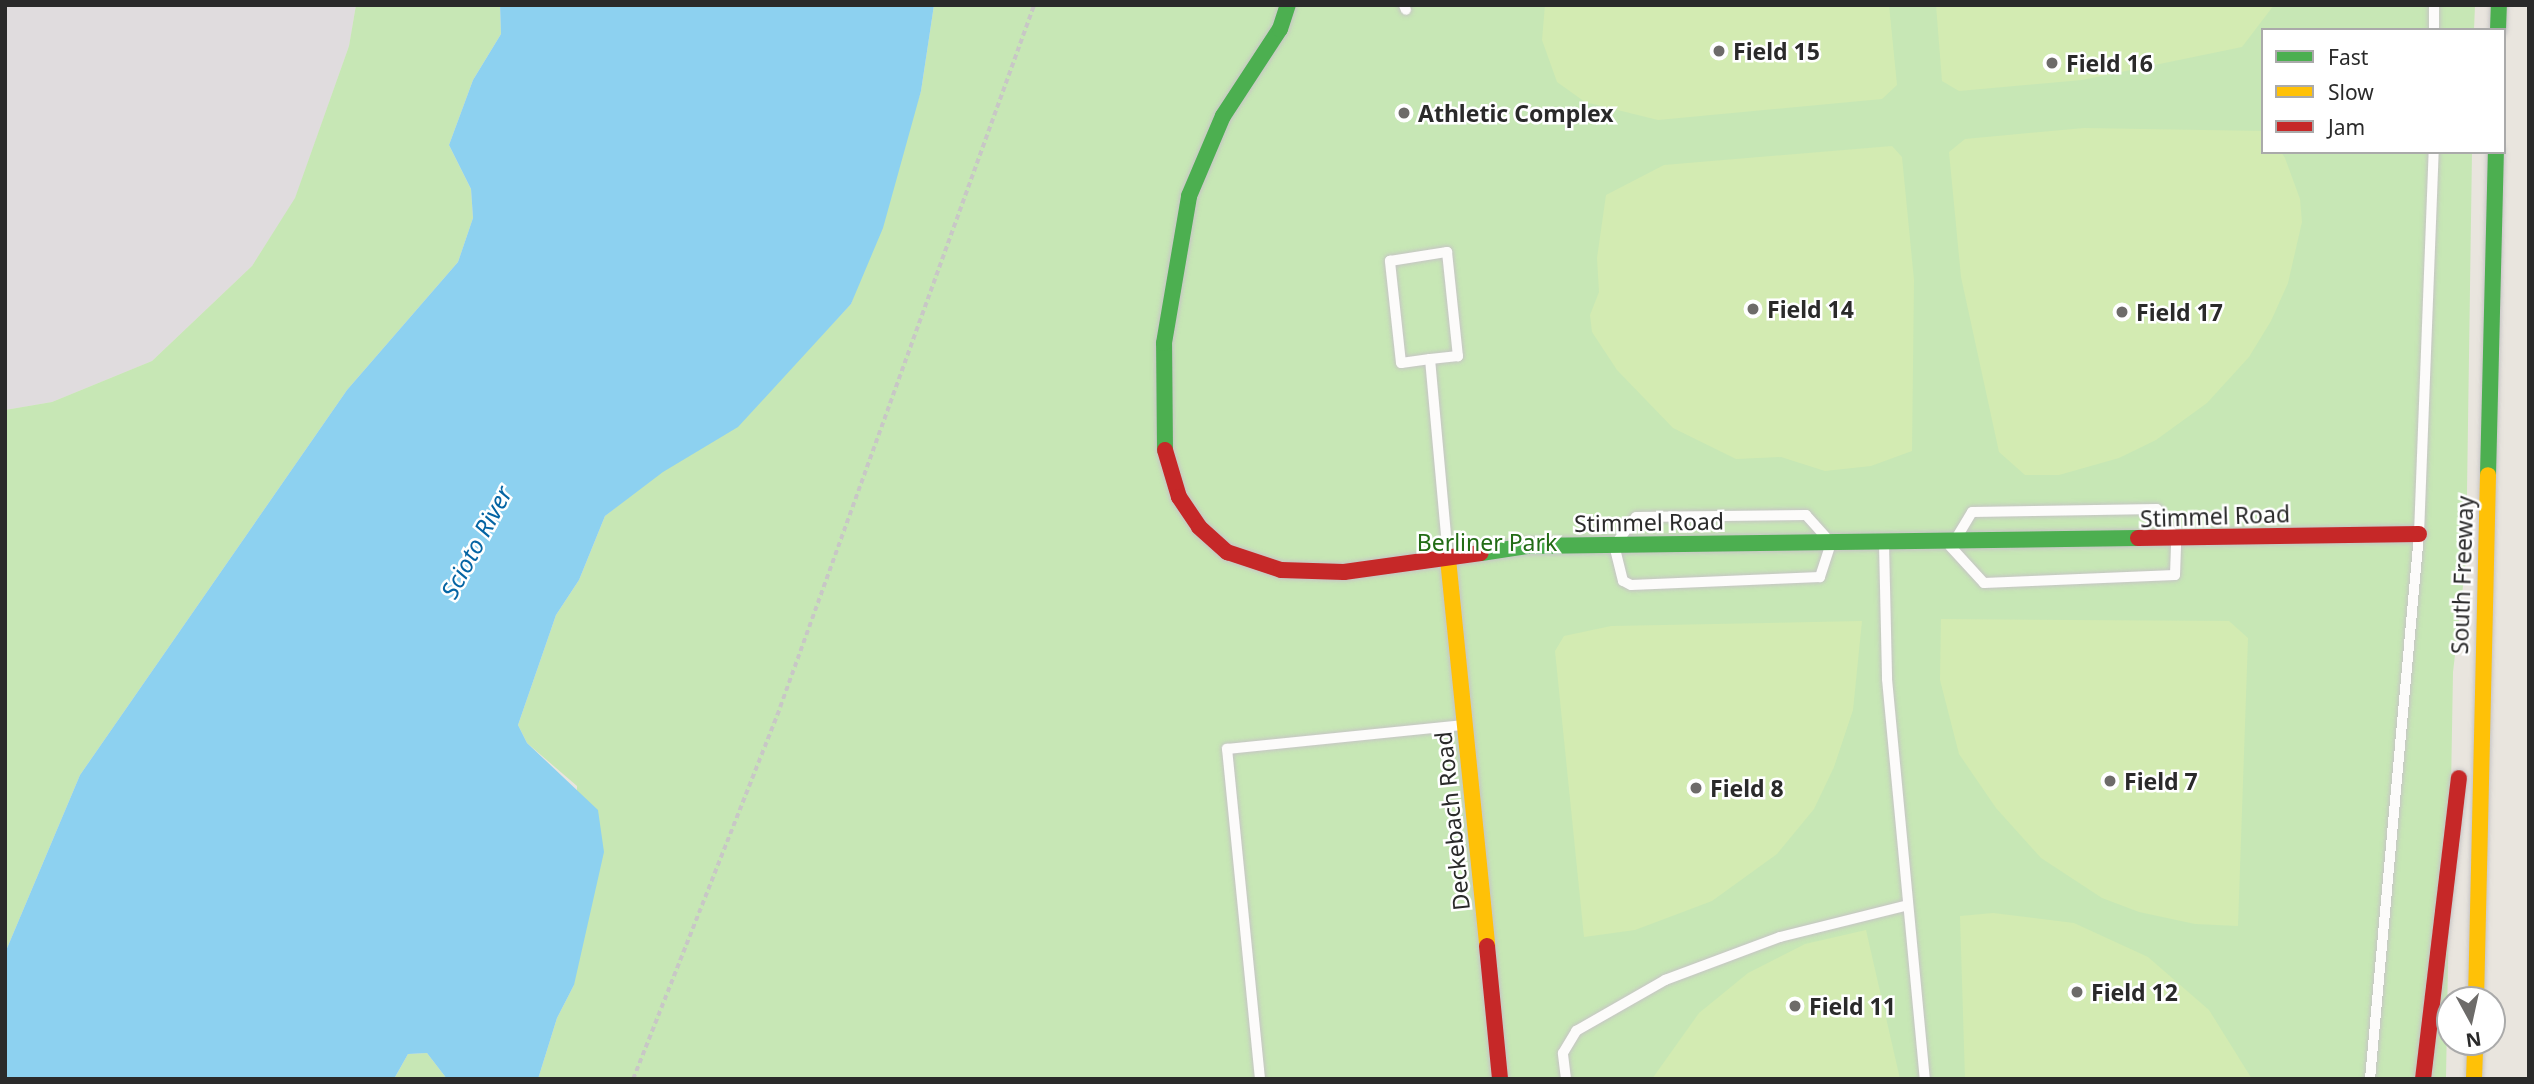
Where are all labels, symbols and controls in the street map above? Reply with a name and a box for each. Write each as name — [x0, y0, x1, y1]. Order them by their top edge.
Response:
legend — [2261, 28, 2506, 154]
place label: Field 15 — [1733, 37, 1820, 65]
marker: Field 15 — [1711, 43, 1727, 59]
text: Fast — [2328, 43, 2368, 71]
place label: Field 16 — [2066, 49, 2153, 77]
marker: Field 16 — [2044, 55, 2060, 71]
text: Slow — [2328, 78, 2374, 106]
place label: Athletic Complex — [1418, 99, 1614, 127]
marker: Athletic Complex — [1396, 105, 1412, 121]
text: Jam — [2328, 113, 2365, 141]
place label: Field 14 — [1767, 295, 1854, 323]
place label: Field 17 — [2136, 298, 2223, 326]
marker: Field 14 — [1745, 301, 1761, 317]
marker: Field 17 — [2114, 304, 2130, 320]
water label: Scioto River — [434, 481, 518, 603]
street label: South Freeway — [2445, 495, 2479, 655]
street label: Stimmel Road — [2140, 500, 2290, 532]
street label: Stimmel Road — [1574, 507, 1724, 537]
park label: Berliner Park — [1417, 528, 1557, 556]
street label: Deckebach Road — [1429, 730, 1475, 912]
place label: Field 7 — [2124, 767, 2198, 795]
marker: Field 7 — [2102, 773, 2118, 789]
place label: Field 8 — [1710, 774, 1784, 802]
marker: Field 8 — [1688, 780, 1704, 796]
place label: Field 12 — [2091, 978, 2178, 1006]
marker: Field 12 — [2069, 984, 2085, 1000]
north arrow — [2436, 986, 2506, 1056]
place label: Field 11 — [1809, 992, 1896, 1020]
marker: Field 11 — [1787, 998, 1803, 1014]
text: N — [2464, 1026, 2483, 1054]

